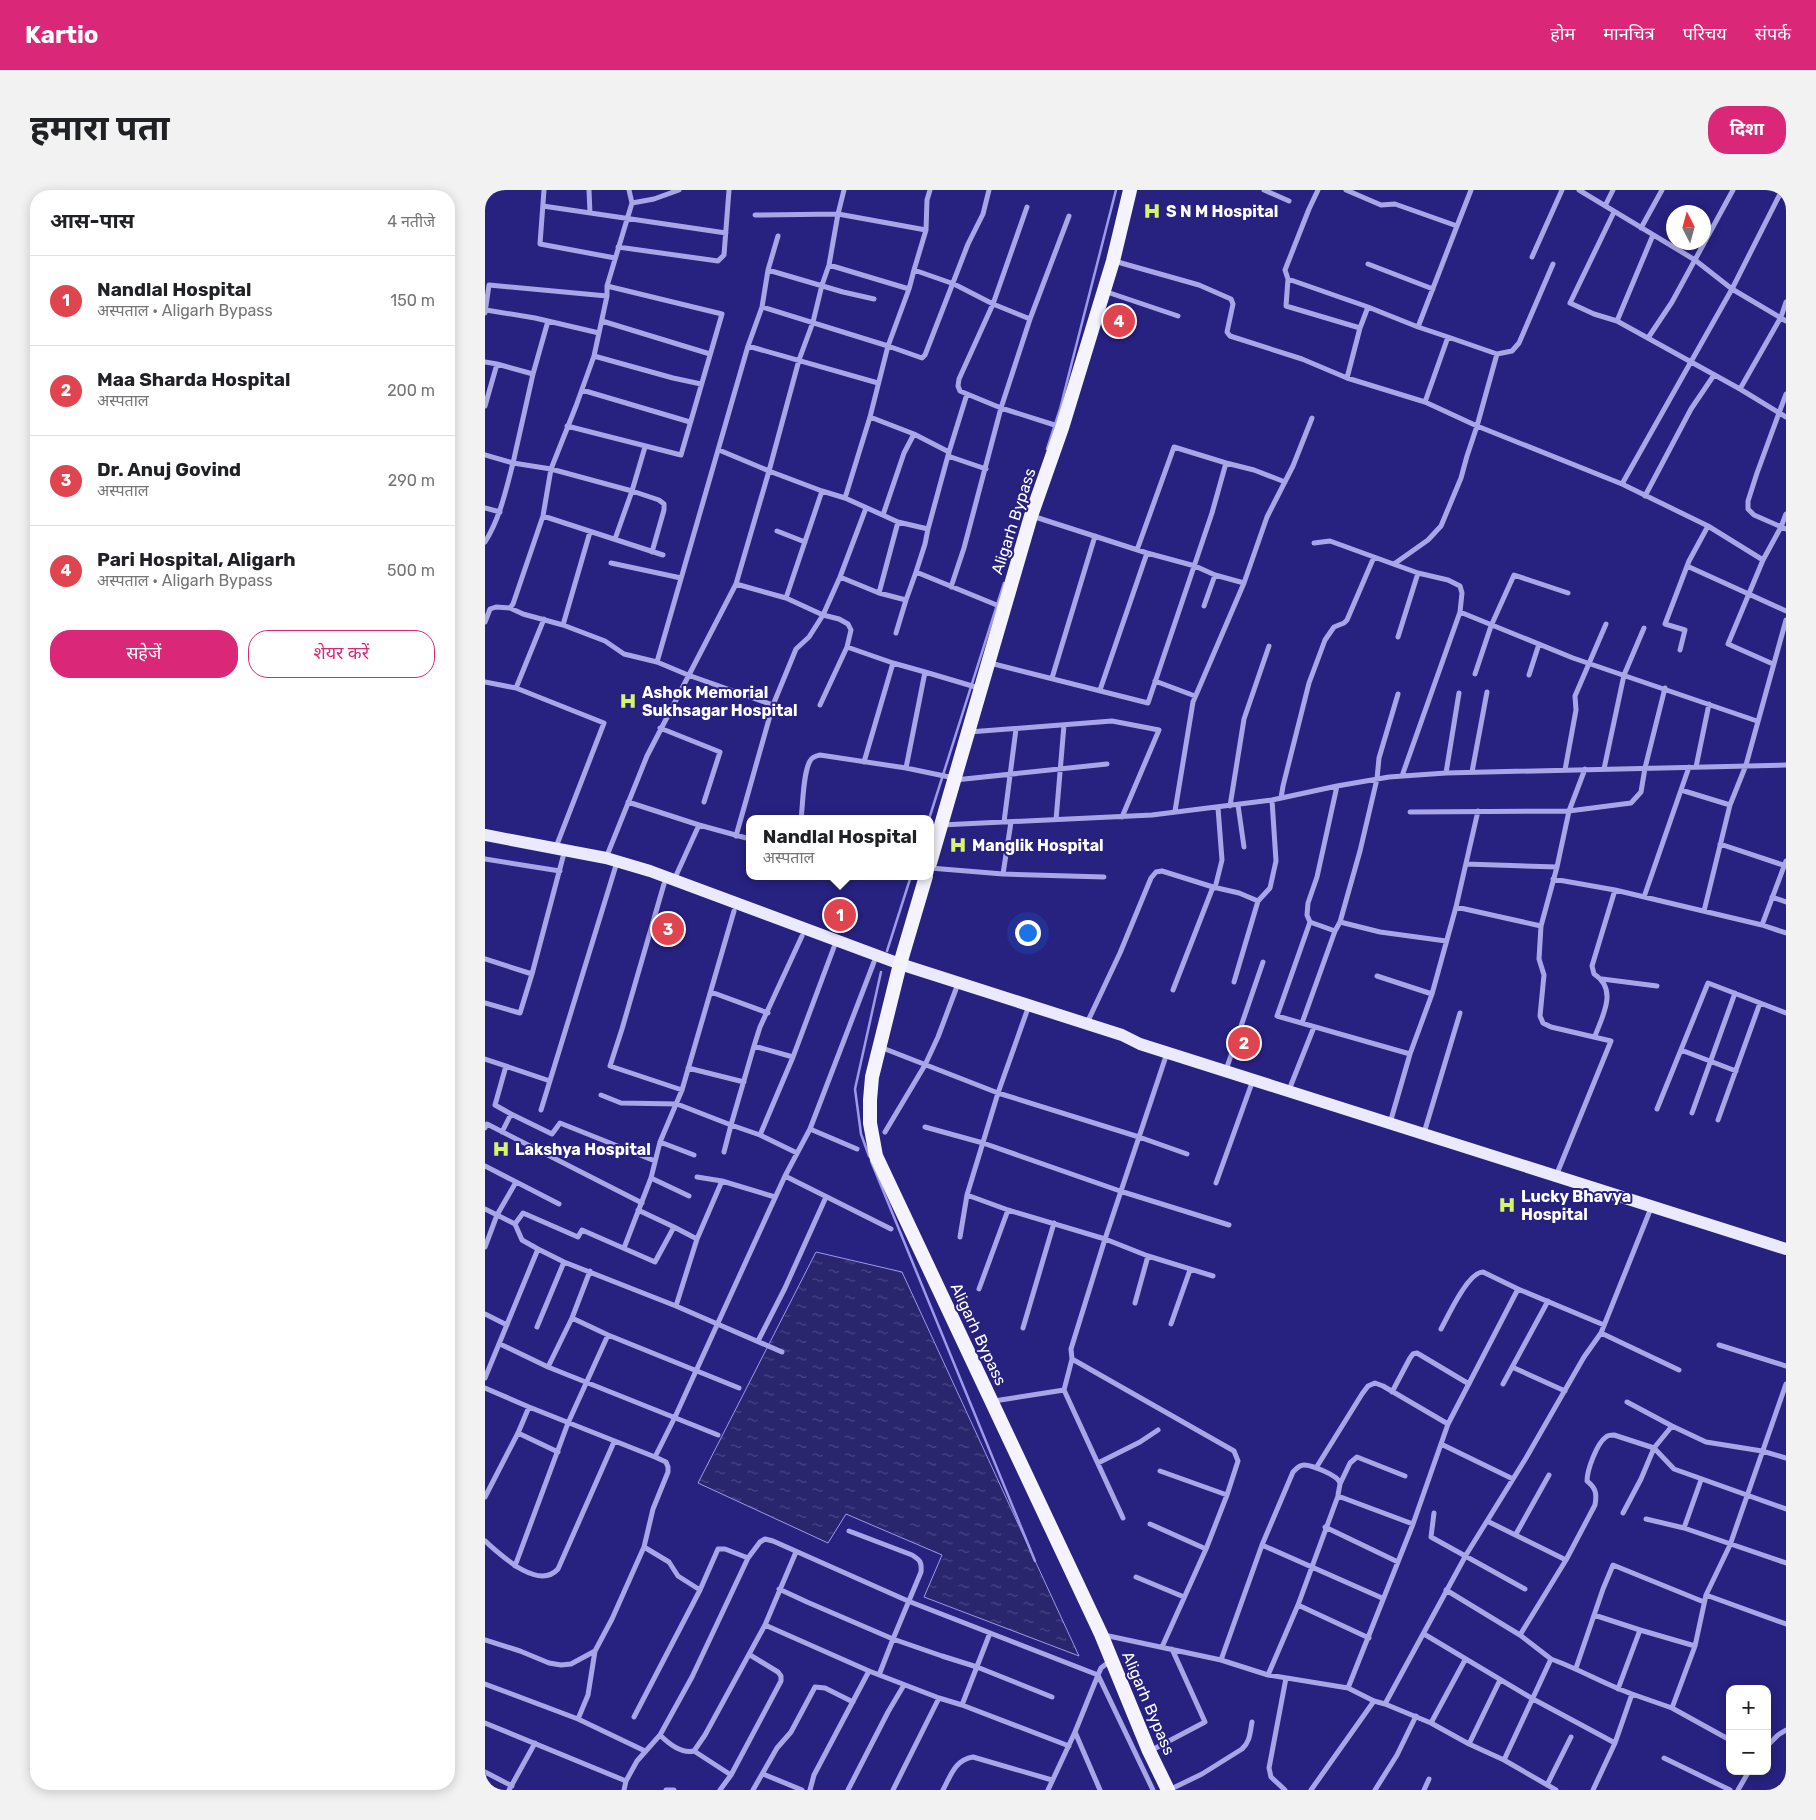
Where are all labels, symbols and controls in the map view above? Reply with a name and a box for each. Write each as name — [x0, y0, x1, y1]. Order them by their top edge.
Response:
text: Kartio — [25, 21, 99, 49]
text: होम — [1550, 23, 1575, 45]
text: मानचित्र — [1603, 23, 1655, 45]
text: परिचय — [1683, 23, 1727, 45]
text: संपर्क — [1755, 23, 1791, 45]
button: दिशा — [1708, 106, 1786, 154]
text: हमारा पता — [30, 107, 170, 149]
hospital icon: S N M Hospital — [1142, 201, 1162, 221]
place label: S N M Hospital — [1166, 202, 1278, 221]
north arrow — [1666, 205, 1711, 250]
text: आस-पास — [50, 208, 134, 233]
text: 4 नतीजे — [387, 212, 435, 231]
text: Nandlal Hospital — [97, 278, 251, 301]
text: 1 — [62, 291, 70, 310]
text: 150 m — [390, 291, 435, 310]
text: अस्पताल · Aligarh Bypass — [97, 301, 273, 320]
pin: 4 — [1103, 302, 1135, 340]
text: Maa Sharda Hospital — [97, 368, 290, 391]
text: 2 — [61, 381, 71, 400]
text: 200 m — [387, 381, 435, 400]
text: अस्पताल — [97, 391, 149, 410]
text: Dr. Anuj Govind — [97, 458, 241, 481]
street label: Aligarh Bypass — [987, 466, 1040, 577]
text: 3 — [61, 471, 71, 490]
text: 290 m — [388, 471, 435, 490]
text: अस्पताल — [97, 481, 149, 500]
text: Pari Hospital, Aligarh — [97, 548, 296, 571]
text: 4 — [61, 561, 71, 580]
text: 500 m — [387, 561, 435, 580]
text: अस्पताल · Aligarh Bypass — [97, 571, 273, 590]
button: सहेजें — [50, 630, 238, 678]
button: शेयर करें — [248, 630, 435, 678]
place label: Ashok Memorial Sukhsagar Hospital — [642, 683, 798, 720]
hospital icon: Ashok Memorial Sukhsagar Hospital — [618, 691, 638, 711]
popup — [746, 815, 934, 880]
text: Nandlal Hospital — [763, 825, 917, 848]
hospital icon: Manglik Hospital — [948, 835, 968, 855]
place label: Manglik Hospital — [972, 836, 1104, 855]
text: अस्पताल — [763, 848, 814, 867]
pin: 1 — [824, 896, 856, 934]
pin: 3 — [652, 910, 684, 948]
your location — [1015, 920, 1041, 946]
pin: 2 — [1228, 1024, 1260, 1062]
hospital icon: Lakshya Hospital — [491, 1139, 511, 1159]
place label: Lakshya Hospital — [515, 1140, 651, 1159]
place label: Lucky Bhavya Hospital — [1521, 1187, 1631, 1224]
hospital icon: Lucky Bhavya Hospital — [1497, 1195, 1517, 1215]
street label: Aligarh Bypass — [947, 1280, 1011, 1388]
street label: Aligarh Bypass — [1118, 1648, 1179, 1758]
map controls — [1726, 1685, 1771, 1775]
button: + — [1726, 1685, 1771, 1730]
button: − — [1726, 1730, 1771, 1775]

